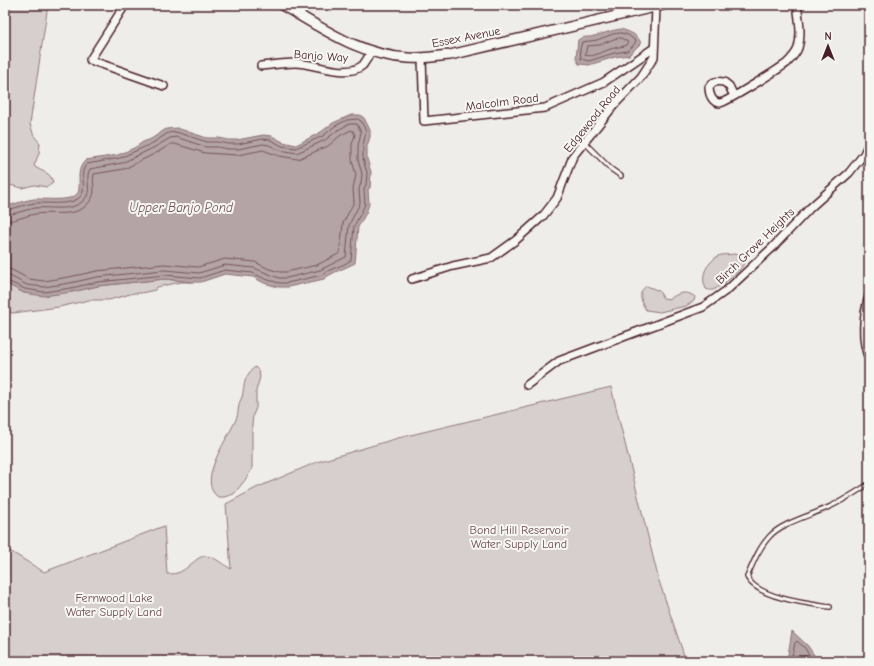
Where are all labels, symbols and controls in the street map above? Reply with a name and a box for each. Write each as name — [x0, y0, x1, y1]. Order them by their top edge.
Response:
street label: Essex Avenue — [431, 24, 501, 50]
north arrow — [808, 26, 848, 66]
text: N — [824, 30, 832, 43]
street label: Banjo Way — [293, 47, 349, 65]
street label: Edgewood Road — [561, 83, 623, 155]
street label: Malcolm Road — [465, 91, 539, 113]
water label: Upper Banjo Pond — [129, 200, 234, 215]
street label: Birch Grove Heights — [713, 205, 797, 287]
park label: Bond Hill Reservoir Water Supply Land — [470, 523, 569, 551]
park label: Fernwood Lake Water Supply Land — [66, 591, 162, 619]

